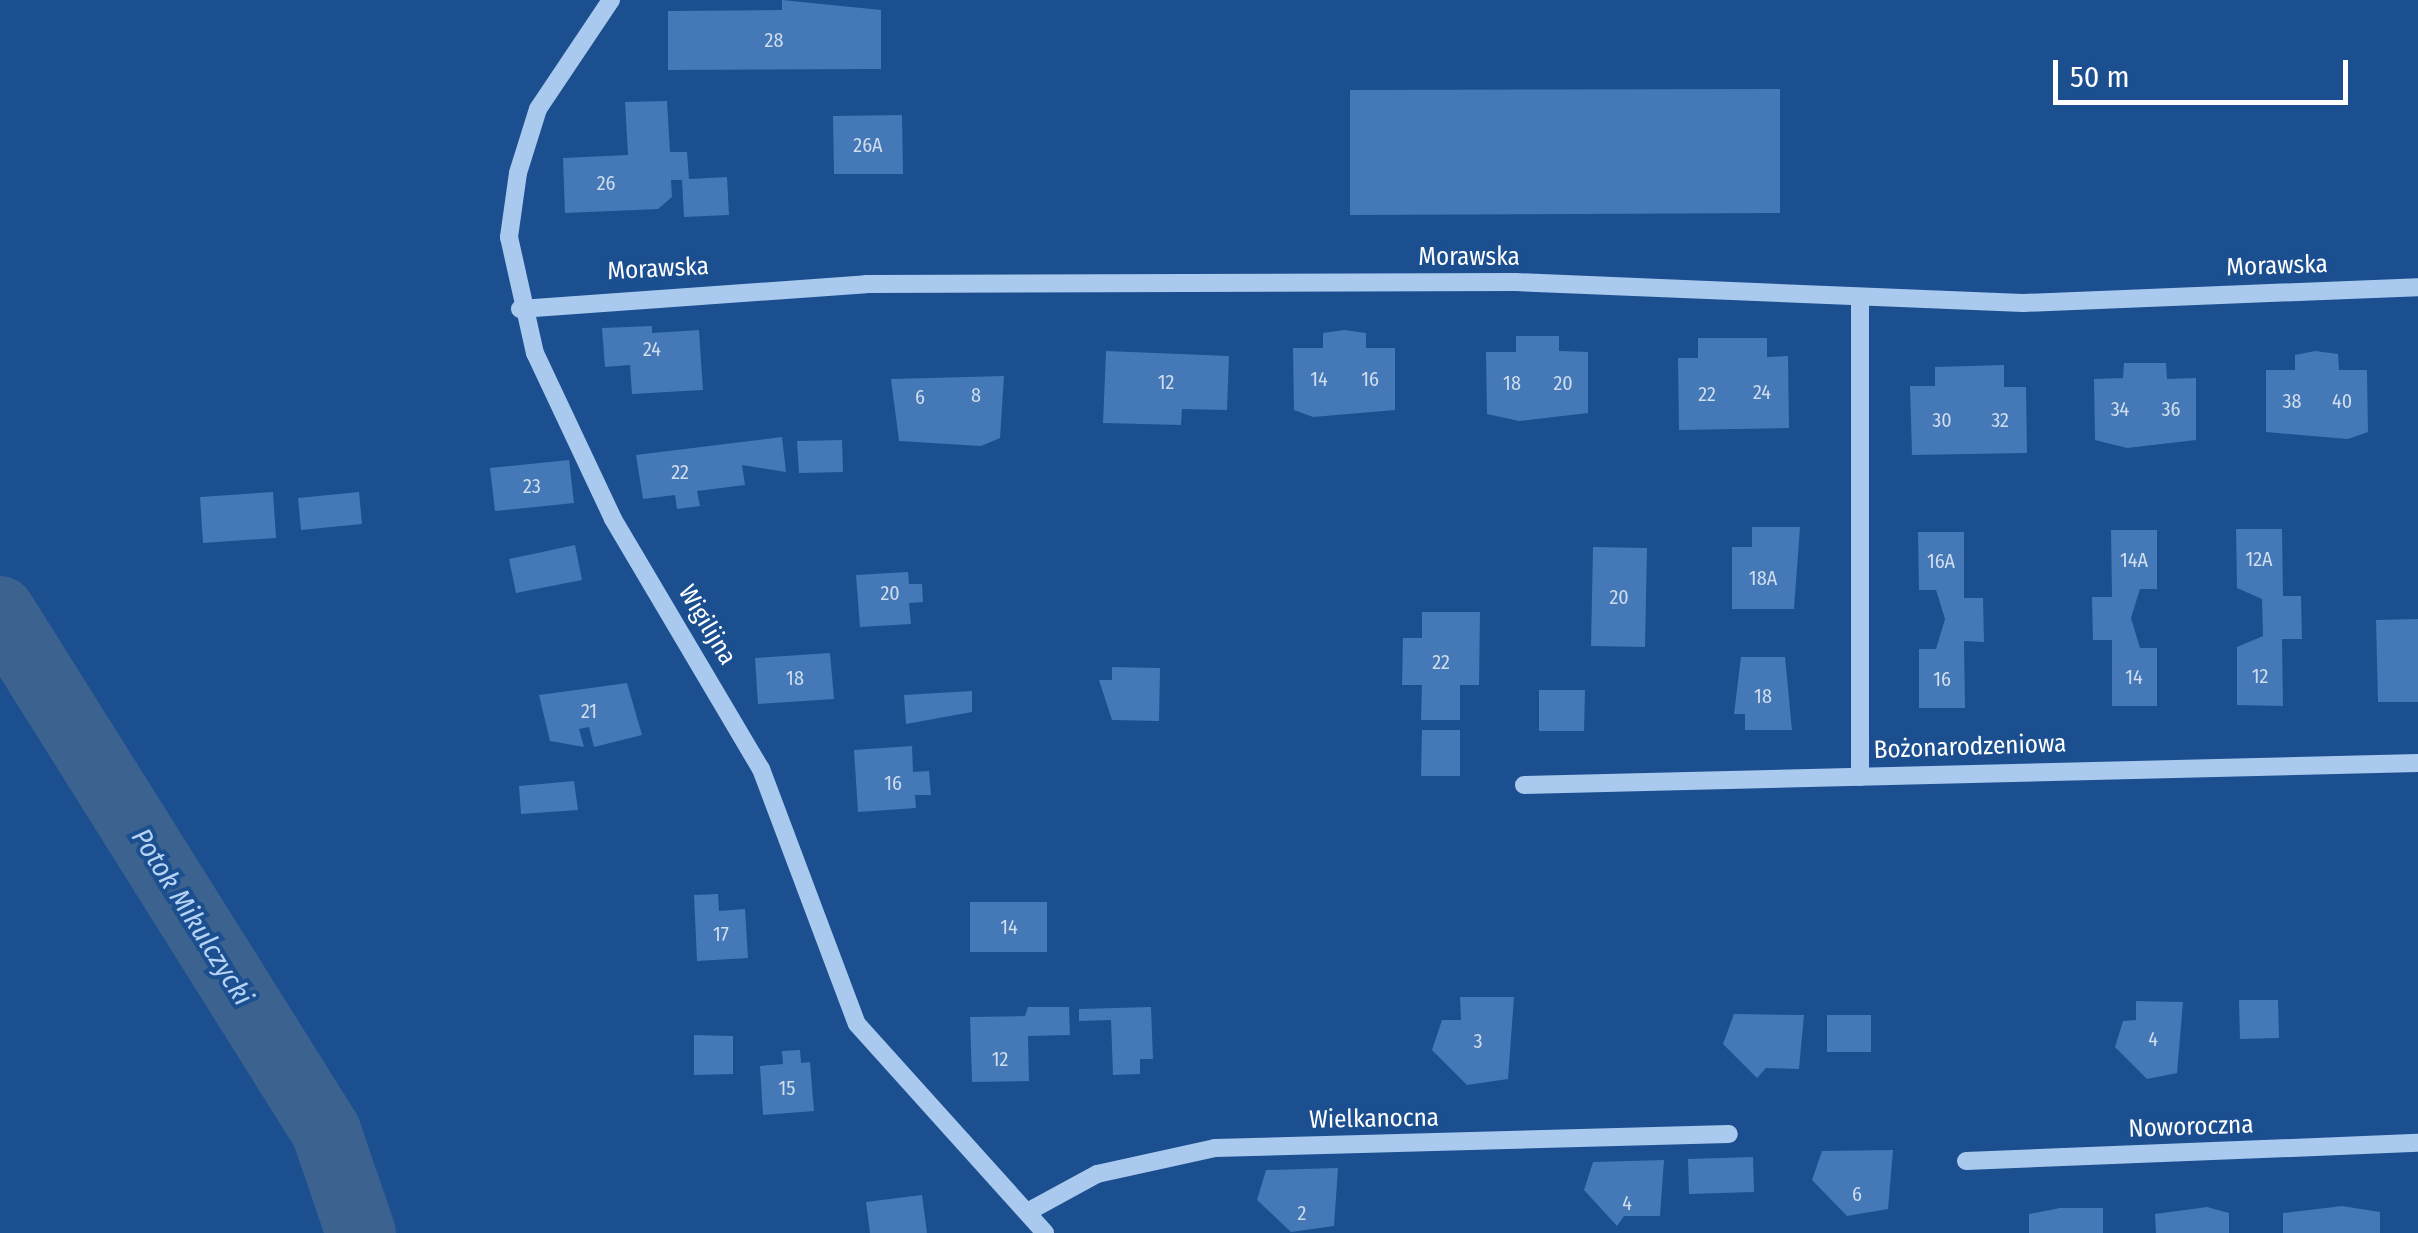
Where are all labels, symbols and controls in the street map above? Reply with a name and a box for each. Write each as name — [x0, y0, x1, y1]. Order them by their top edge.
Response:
house number: 28 — [765, 28, 783, 52]
scale bar — [2058, 40, 2353, 102]
text: 50 m — [2070, 59, 2130, 95]
house number: 26A — [853, 133, 883, 157]
house number: 26 — [597, 171, 615, 195]
street label: Morawska — [1418, 242, 1520, 272]
street label: Morawska — [2226, 249, 2328, 283]
street label: Morawska — [606, 251, 710, 287]
house number: 24 — [643, 337, 661, 361]
house number: 14 — [1310, 367, 1328, 391]
house number: 16 — [1361, 367, 1379, 391]
house number: 12 — [1158, 370, 1174, 394]
house number: 18 — [1503, 371, 1521, 395]
house number: 20 — [1553, 371, 1573, 395]
house number: 24 — [1753, 380, 1771, 404]
house number: 22 — [1698, 382, 1716, 406]
house number: 8 — [971, 383, 981, 407]
house number: 6 — [915, 385, 925, 409]
house number: 38 — [2282, 389, 2302, 413]
house number: 40 — [2332, 389, 2352, 413]
house number: 34 — [2111, 397, 2129, 421]
house number: 36 — [2162, 397, 2180, 421]
house number: 30 — [1932, 408, 1952, 432]
house number: 32 — [1991, 408, 2009, 432]
house number: 22 — [671, 460, 689, 484]
house number: 23 — [523, 474, 541, 498]
house number: 12A — [2245, 547, 2273, 571]
house number: 14A — [2120, 548, 2148, 572]
house number: 16A — [1927, 549, 1955, 573]
house number: 18A — [1749, 566, 1777, 590]
street label: Wigilijna — [672, 580, 742, 670]
house number: 20 — [880, 581, 900, 605]
house number: 20 — [1609, 585, 1629, 609]
house number: 22 — [1432, 650, 1450, 674]
house number: 12 — [2252, 664, 2268, 688]
house number: 14 — [2125, 665, 2143, 689]
house number: 18 — [786, 666, 804, 690]
house number: 16 — [1933, 667, 1951, 691]
house number: 18 — [1754, 684, 1772, 708]
house number: 21 — [581, 699, 597, 723]
street label: Bożonarodzeniowa — [1873, 729, 2067, 765]
house number: 16 — [884, 771, 902, 795]
water label: Potok Mikulczycki — [124, 822, 260, 1012]
house number: 14 — [1000, 915, 1018, 939]
house number: 17 — [713, 922, 729, 946]
house number: 4 — [2148, 1027, 2158, 1051]
house number: 3 — [1473, 1029, 1483, 1053]
house number: 12 — [992, 1047, 1008, 1071]
house number: 15 — [779, 1076, 795, 1100]
street label: Wielkanocna — [1309, 1103, 1439, 1135]
street label: Noworoczna — [2128, 1110, 2254, 1144]
house number: 6 — [1852, 1182, 1862, 1206]
house number: 4 — [1622, 1191, 1632, 1215]
house number: 2 — [1298, 1201, 1306, 1225]

